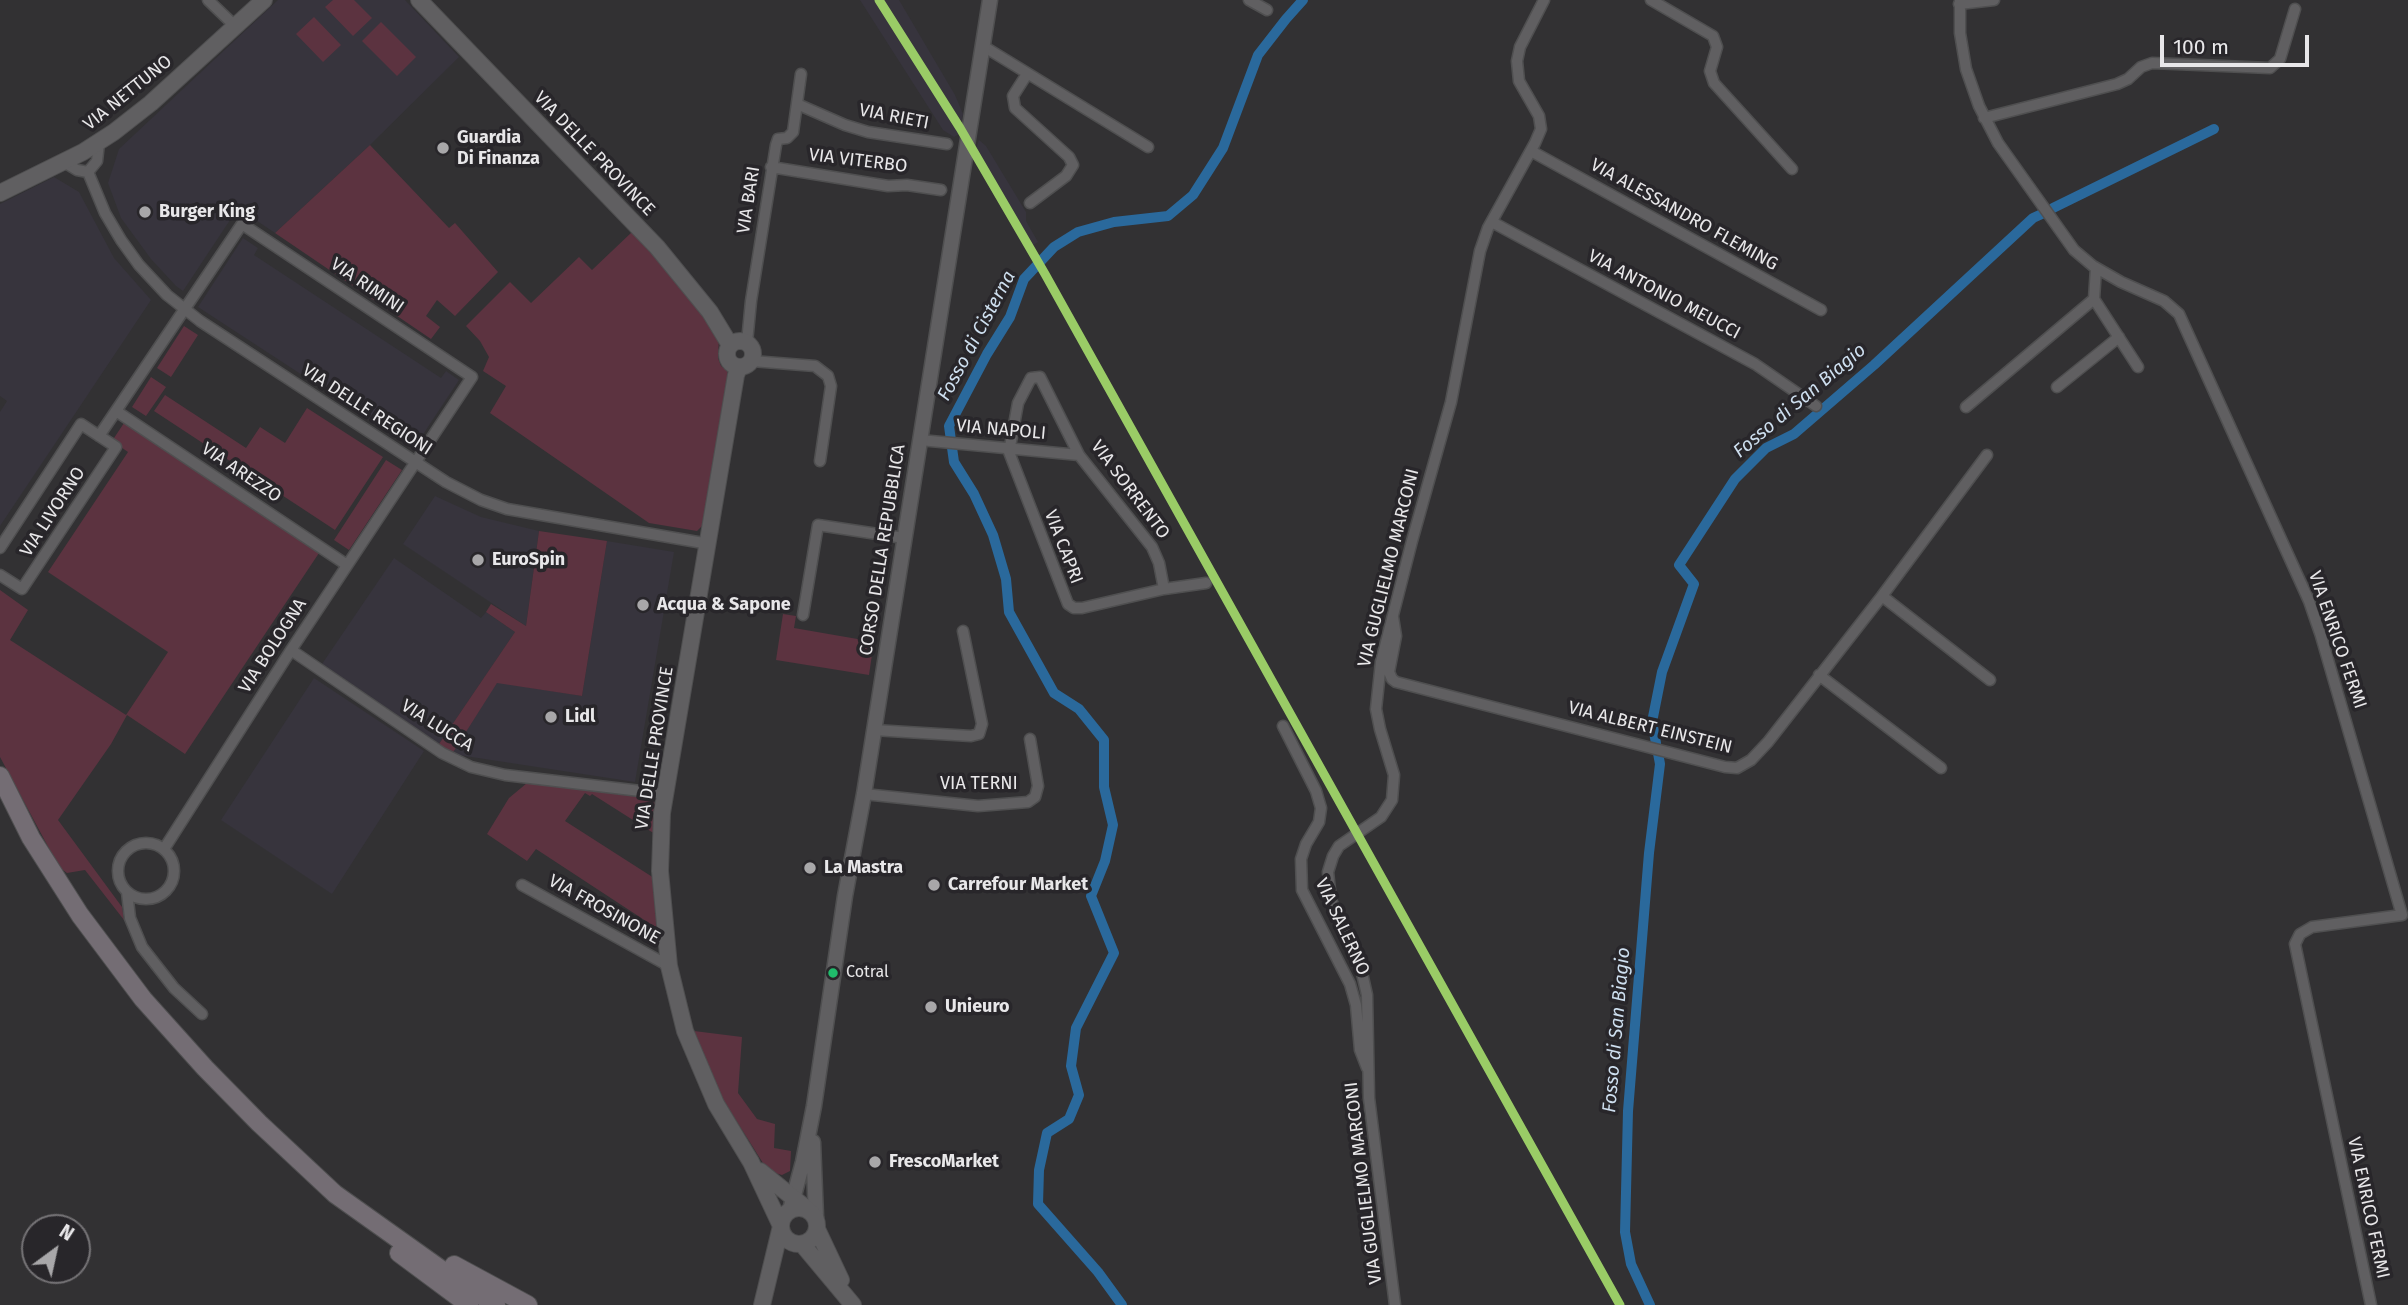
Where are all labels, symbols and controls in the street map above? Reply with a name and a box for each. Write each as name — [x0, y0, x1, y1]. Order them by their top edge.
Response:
scale bar — [2163, 21, 2312, 65]
text: 100 m — [2173, 34, 2229, 60]
street label: VIA NETTUNO — [79, 51, 177, 135]
street label: VIA DELLE PROVINCE — [529, 87, 659, 221]
street label: VIA RIETI — [857, 100, 931, 134]
place label: Guardia Di Finanza — [457, 127, 540, 170]
marker: Guardia Di Finanza — [435, 140, 451, 156]
street label: VIA VITERBO — [808, 144, 908, 178]
street label: VIA ALESSANDRO FLEMING — [1586, 154, 1782, 276]
street label: VIA BARI — [733, 165, 765, 235]
place label: Burger King — [159, 201, 255, 223]
marker: Burger King — [137, 204, 153, 220]
street label: VIA ANTONIO MEUCCI — [1584, 246, 1744, 344]
street label: VIA RIMINI — [326, 254, 408, 318]
water label: Fosso di Cisterna — [933, 267, 1021, 405]
water label: Fosso di San Biagio — [1729, 339, 1871, 463]
street label: VIA DELLE REGIONI — [298, 360, 436, 460]
street label: VIA NAPOLI — [955, 415, 1047, 445]
street label: VIA SORRENTO — [1086, 437, 1174, 543]
street label: VIA AREZZO — [197, 438, 285, 508]
street label: CORSO DELLA REPUBBLICA — [856, 443, 910, 657]
street label: VIA LIVORNO — [16, 463, 90, 561]
street label: VIA GUGLIELMO MARCONI — [1354, 467, 1424, 669]
street label: VIA CAPRI — [1039, 507, 1087, 587]
place label: EuroSpin — [492, 549, 565, 571]
marker: EuroSpin — [470, 552, 486, 568]
street label: VIA ENRICO FERMI — [2303, 568, 2371, 712]
place label: Acqua & Sapone — [657, 594, 791, 616]
street label: VIA BOLOGNA — [234, 595, 312, 697]
marker: Acqua & Sapone — [635, 597, 651, 613]
street label: VIA DELLE PROVINCE — [631, 665, 679, 831]
street label: VIA LUCCA — [397, 695, 477, 757]
street label: VIA ALBERT EINSTEIN — [1566, 697, 1734, 759]
place label: Lidl — [565, 706, 595, 728]
marker: Lidl — [543, 709, 559, 725]
street label: VIA TERNI — [940, 773, 1018, 795]
place label: La Mastra — [824, 857, 903, 879]
marker: La Mastra — [802, 860, 818, 876]
street label: VIA FROSINONE — [544, 870, 664, 950]
place label: Carrefour Market — [948, 874, 1088, 896]
street label: VIA SALERNO — [1310, 875, 1374, 979]
marker: Carrefour Market — [926, 877, 942, 893]
water label: Fosso di San Biagio — [1598, 946, 1636, 1114]
place label: Cotral — [846, 963, 889, 983]
marker: Cotral — [826, 966, 840, 980]
place label: Unieuro — [945, 996, 1010, 1018]
marker: Unieuro — [923, 999, 939, 1015]
street label: VIA GUGLIELMO MARCONI — [1341, 1081, 1387, 1285]
street label: VIA ENRICO FERMI — [2342, 1135, 2394, 1281]
place label: FrescoMarket — [889, 1151, 999, 1173]
marker: FrescoMarket — [867, 1154, 883, 1170]
north arrow — [21, 1214, 91, 1284]
text: N — [55, 1220, 78, 1246]

